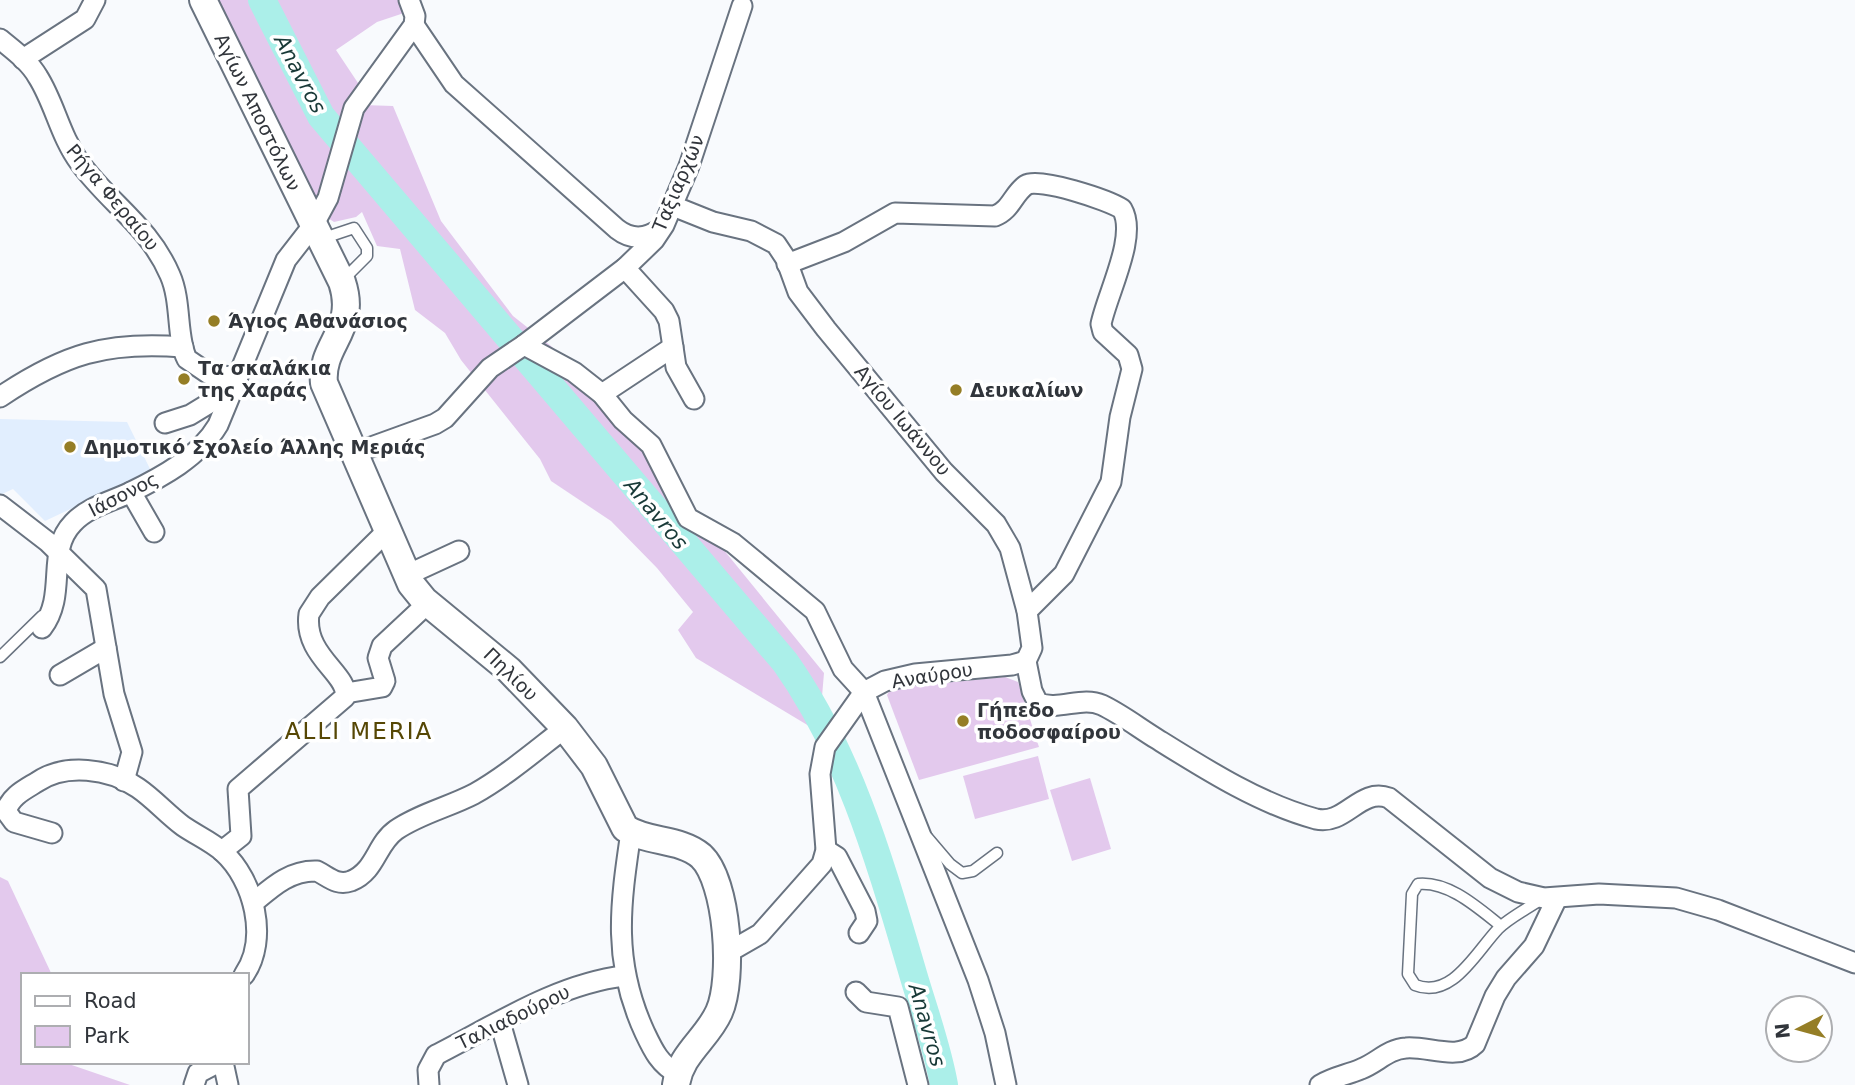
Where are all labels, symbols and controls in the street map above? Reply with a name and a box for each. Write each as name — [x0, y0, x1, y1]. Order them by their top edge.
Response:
water label: Anavros — [268, 29, 331, 117]
street label: Αγίων Αποστόλων — [210, 30, 306, 194]
street label: Ταξιαρχών — [647, 131, 708, 236]
street label: Ρήγα Φεραίου — [62, 139, 164, 255]
place label: Άγιος Αθανάσιος — [228, 310, 408, 332]
marker: Άγιος Αθανάσιος — [206, 313, 222, 329]
place label: Τα σκαλάκια της Χαράς — [198, 357, 331, 401]
street label: Αγίου Ιωάννου — [850, 360, 956, 480]
marker: Τα σκαλάκια της Χαράς — [176, 371, 192, 387]
place label: Δευκαλίων — [970, 379, 1084, 401]
marker: Δευκαλίων — [948, 382, 964, 398]
place label: Δημοτικό Σχολείο Άλλης Μεριάς — [84, 436, 425, 458]
marker: Δημοτικό Σχολείο Άλλης Μεριάς — [62, 439, 78, 455]
street label: Ιάσονος — [85, 467, 161, 521]
water label: Anavros — [618, 472, 693, 554]
street label: Πηλίου — [479, 643, 543, 705]
street label: Αναύρου — [890, 658, 974, 692]
place label: Γήπεδο ποδοσφαίρου — [977, 699, 1121, 743]
marker: Γήπεδο ποδοσφαίρου — [955, 713, 971, 729]
district label: ALLI MERIA — [285, 718, 433, 744]
legend — [21, 973, 248, 1064]
water label: Anavros — [903, 979, 950, 1069]
street label: Ταλιαδούρου — [452, 980, 573, 1054]
text: Road — [84, 989, 137, 1013]
north arrow — [1764, 994, 1834, 1064]
text: N — [1770, 1022, 1794, 1040]
text: Park — [84, 1024, 130, 1048]

